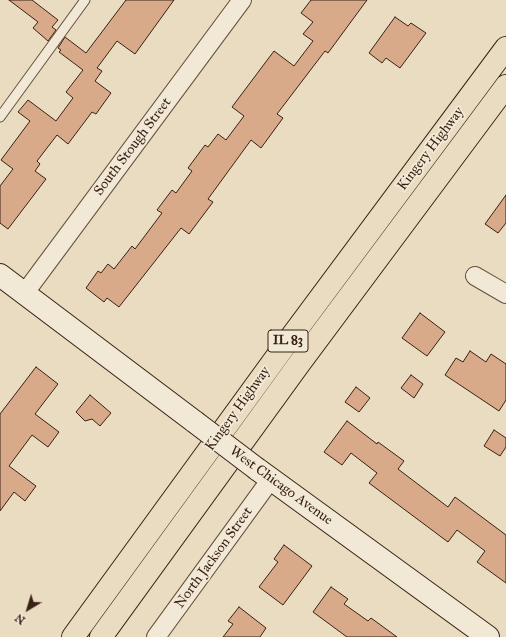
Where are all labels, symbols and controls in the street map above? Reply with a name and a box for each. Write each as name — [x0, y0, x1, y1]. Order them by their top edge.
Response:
street label: South Stough Street — [91, 95, 175, 199]
street label: Kingery Highway — [394, 104, 468, 194]
road number: IL 83 — [268, 330, 308, 352]
street label: Kingery Highway — [202, 364, 274, 454]
street label: West Chicago Avenue — [226, 443, 336, 529]
street label: North Jackson Street — [172, 504, 256, 612]
north arrow — [8, 589, 48, 629]
text: N — [13, 611, 28, 627]

